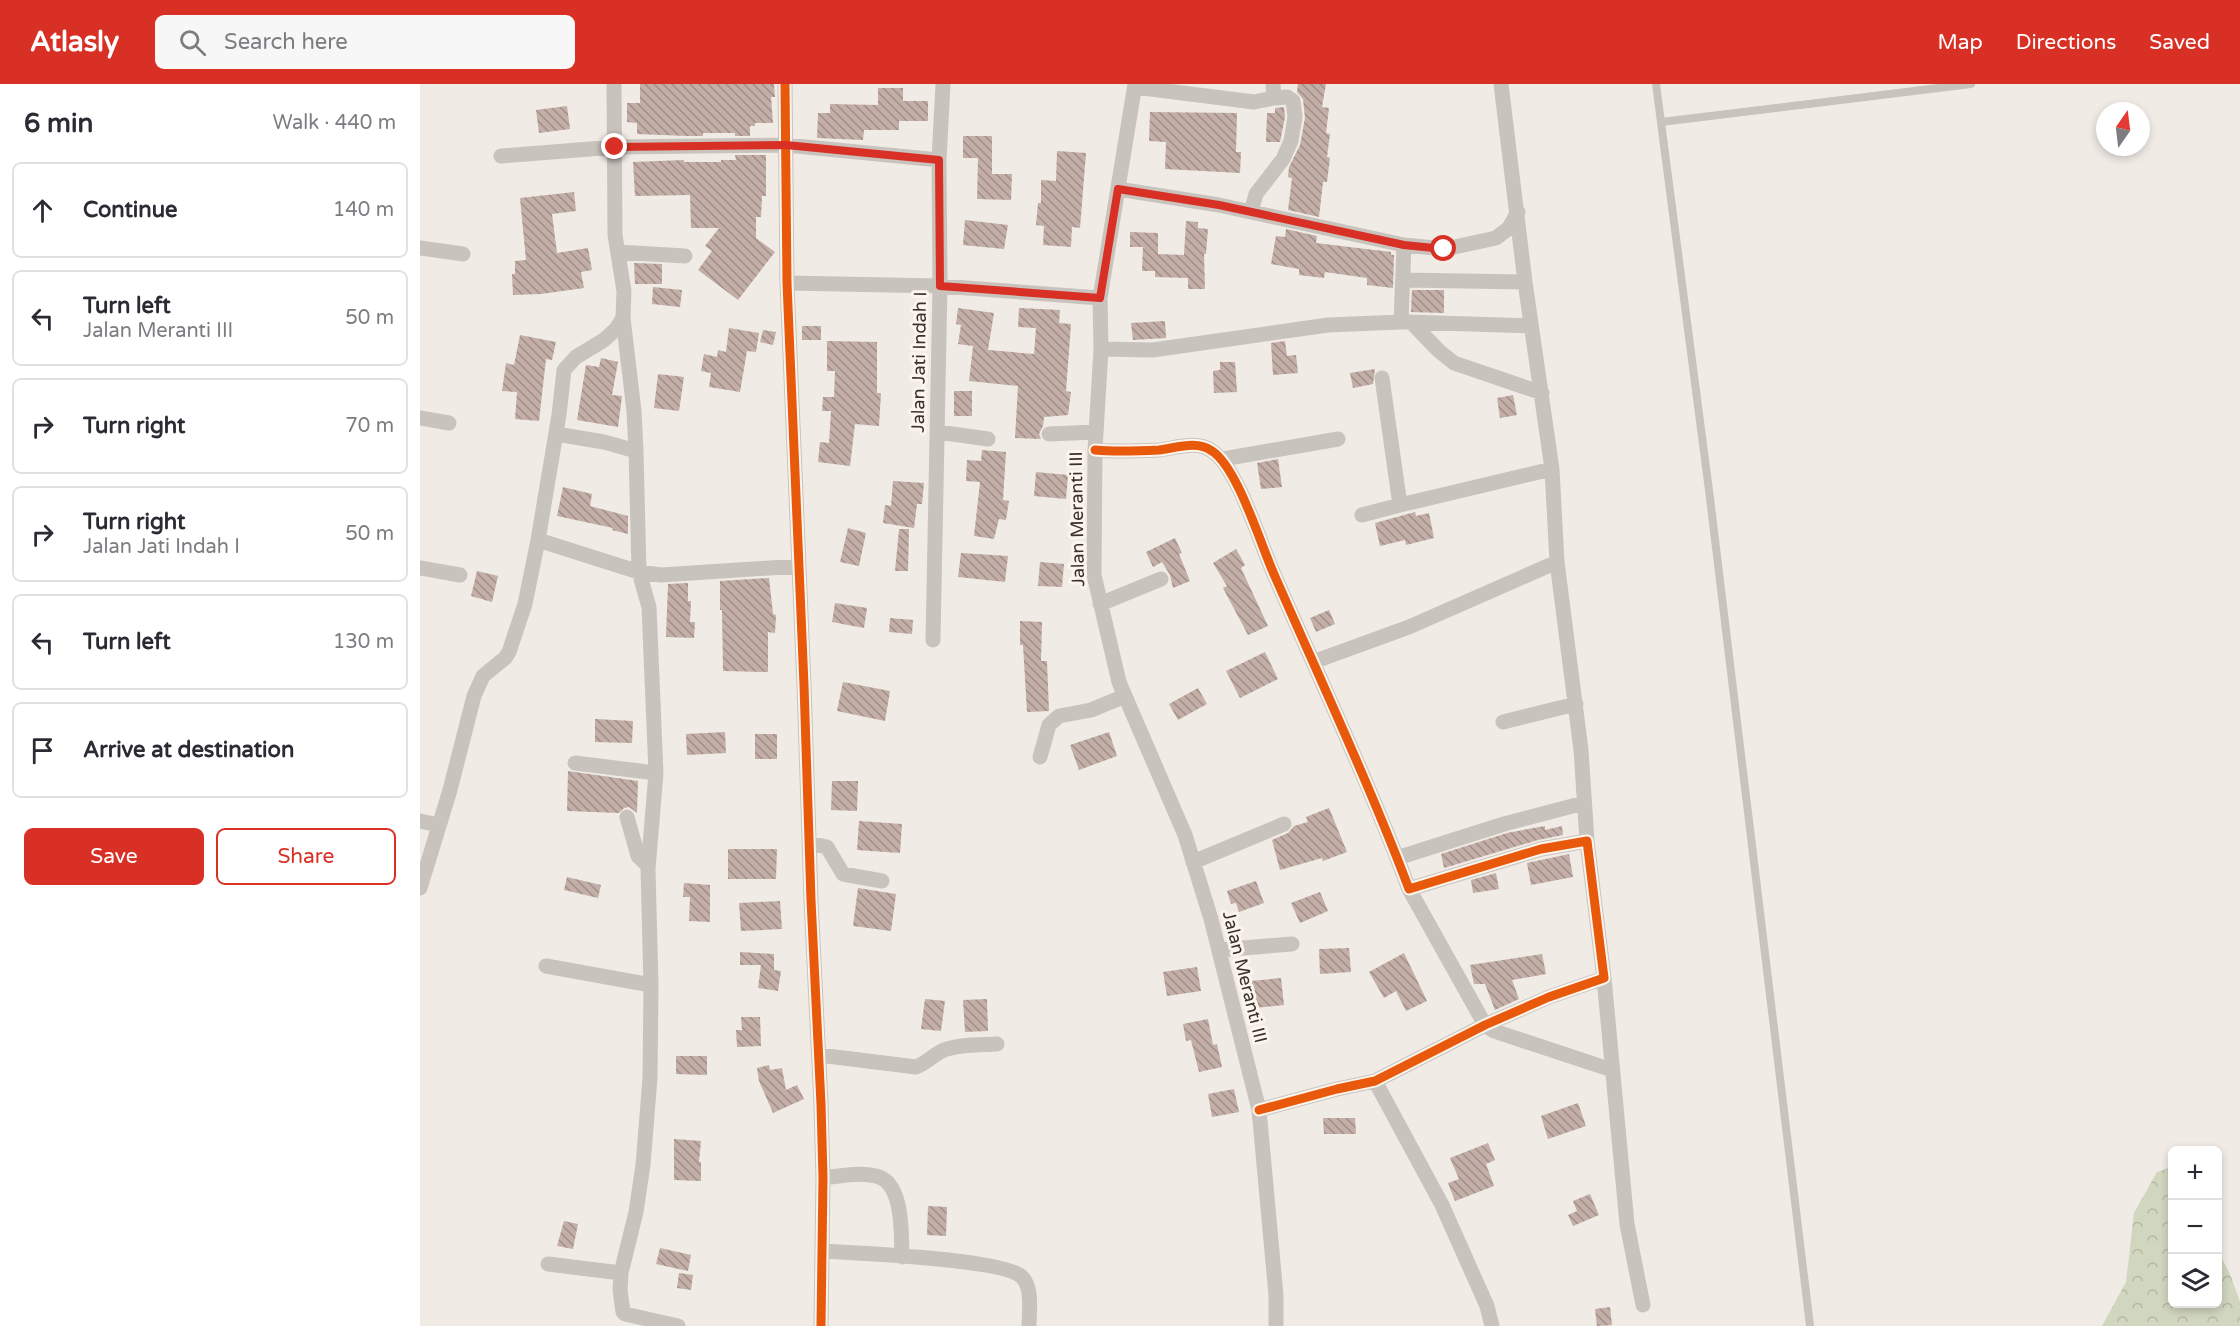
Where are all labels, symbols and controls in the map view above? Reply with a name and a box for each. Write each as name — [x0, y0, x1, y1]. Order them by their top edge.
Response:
search box — [155, 15, 575, 69]
text: Atlasly — [30, 25, 119, 59]
icon: search — [176, 26, 209, 59]
text: Search here — [224, 29, 348, 55]
text: Map — [1937, 30, 1983, 55]
text: Directions — [2016, 30, 2116, 55]
text: Saved — [2149, 30, 2210, 55]
north arrow — [2096, 102, 2150, 156]
text: 6 min — [24, 108, 93, 139]
text: Walk · 440 m — [273, 111, 396, 135]
route end — [601, 133, 627, 159]
icon: ahead — [26, 194, 59, 227]
text: Continue — [83, 197, 178, 223]
text: 140 m — [333, 198, 394, 222]
route start — [1430, 235, 1456, 261]
street label: Jalan Jati Indah I — [907, 291, 931, 433]
text: Turn left — [83, 293, 171, 319]
icon: left — [26, 302, 59, 335]
text: 50 m — [345, 306, 394, 330]
text: Jalan Meranti III — [83, 319, 233, 343]
icon: right — [26, 410, 59, 443]
text: Turn right — [83, 413, 185, 439]
text: 70 m — [345, 414, 394, 438]
street label: Jalan Meranti III — [1065, 451, 1089, 587]
text: Turn right — [83, 509, 185, 535]
icon: right — [26, 518, 59, 551]
text: 50 m — [345, 522, 394, 546]
text: Jalan Jati Indah I — [83, 535, 240, 559]
icon: left — [26, 626, 59, 659]
text: Turn left — [83, 629, 171, 655]
text: 130 m — [333, 630, 394, 654]
icon: arrive — [26, 734, 59, 767]
text: Arrive at destination — [83, 737, 294, 763]
button: Save — [24, 828, 204, 885]
button: Share — [216, 828, 396, 885]
street label: Jalan Meranti III — [1218, 909, 1272, 1045]
map controls — [2168, 1146, 2222, 1308]
button: + — [2168, 1146, 2222, 1200]
button: − — [2168, 1200, 2222, 1254]
button: layers — [2168, 1254, 2222, 1308]

